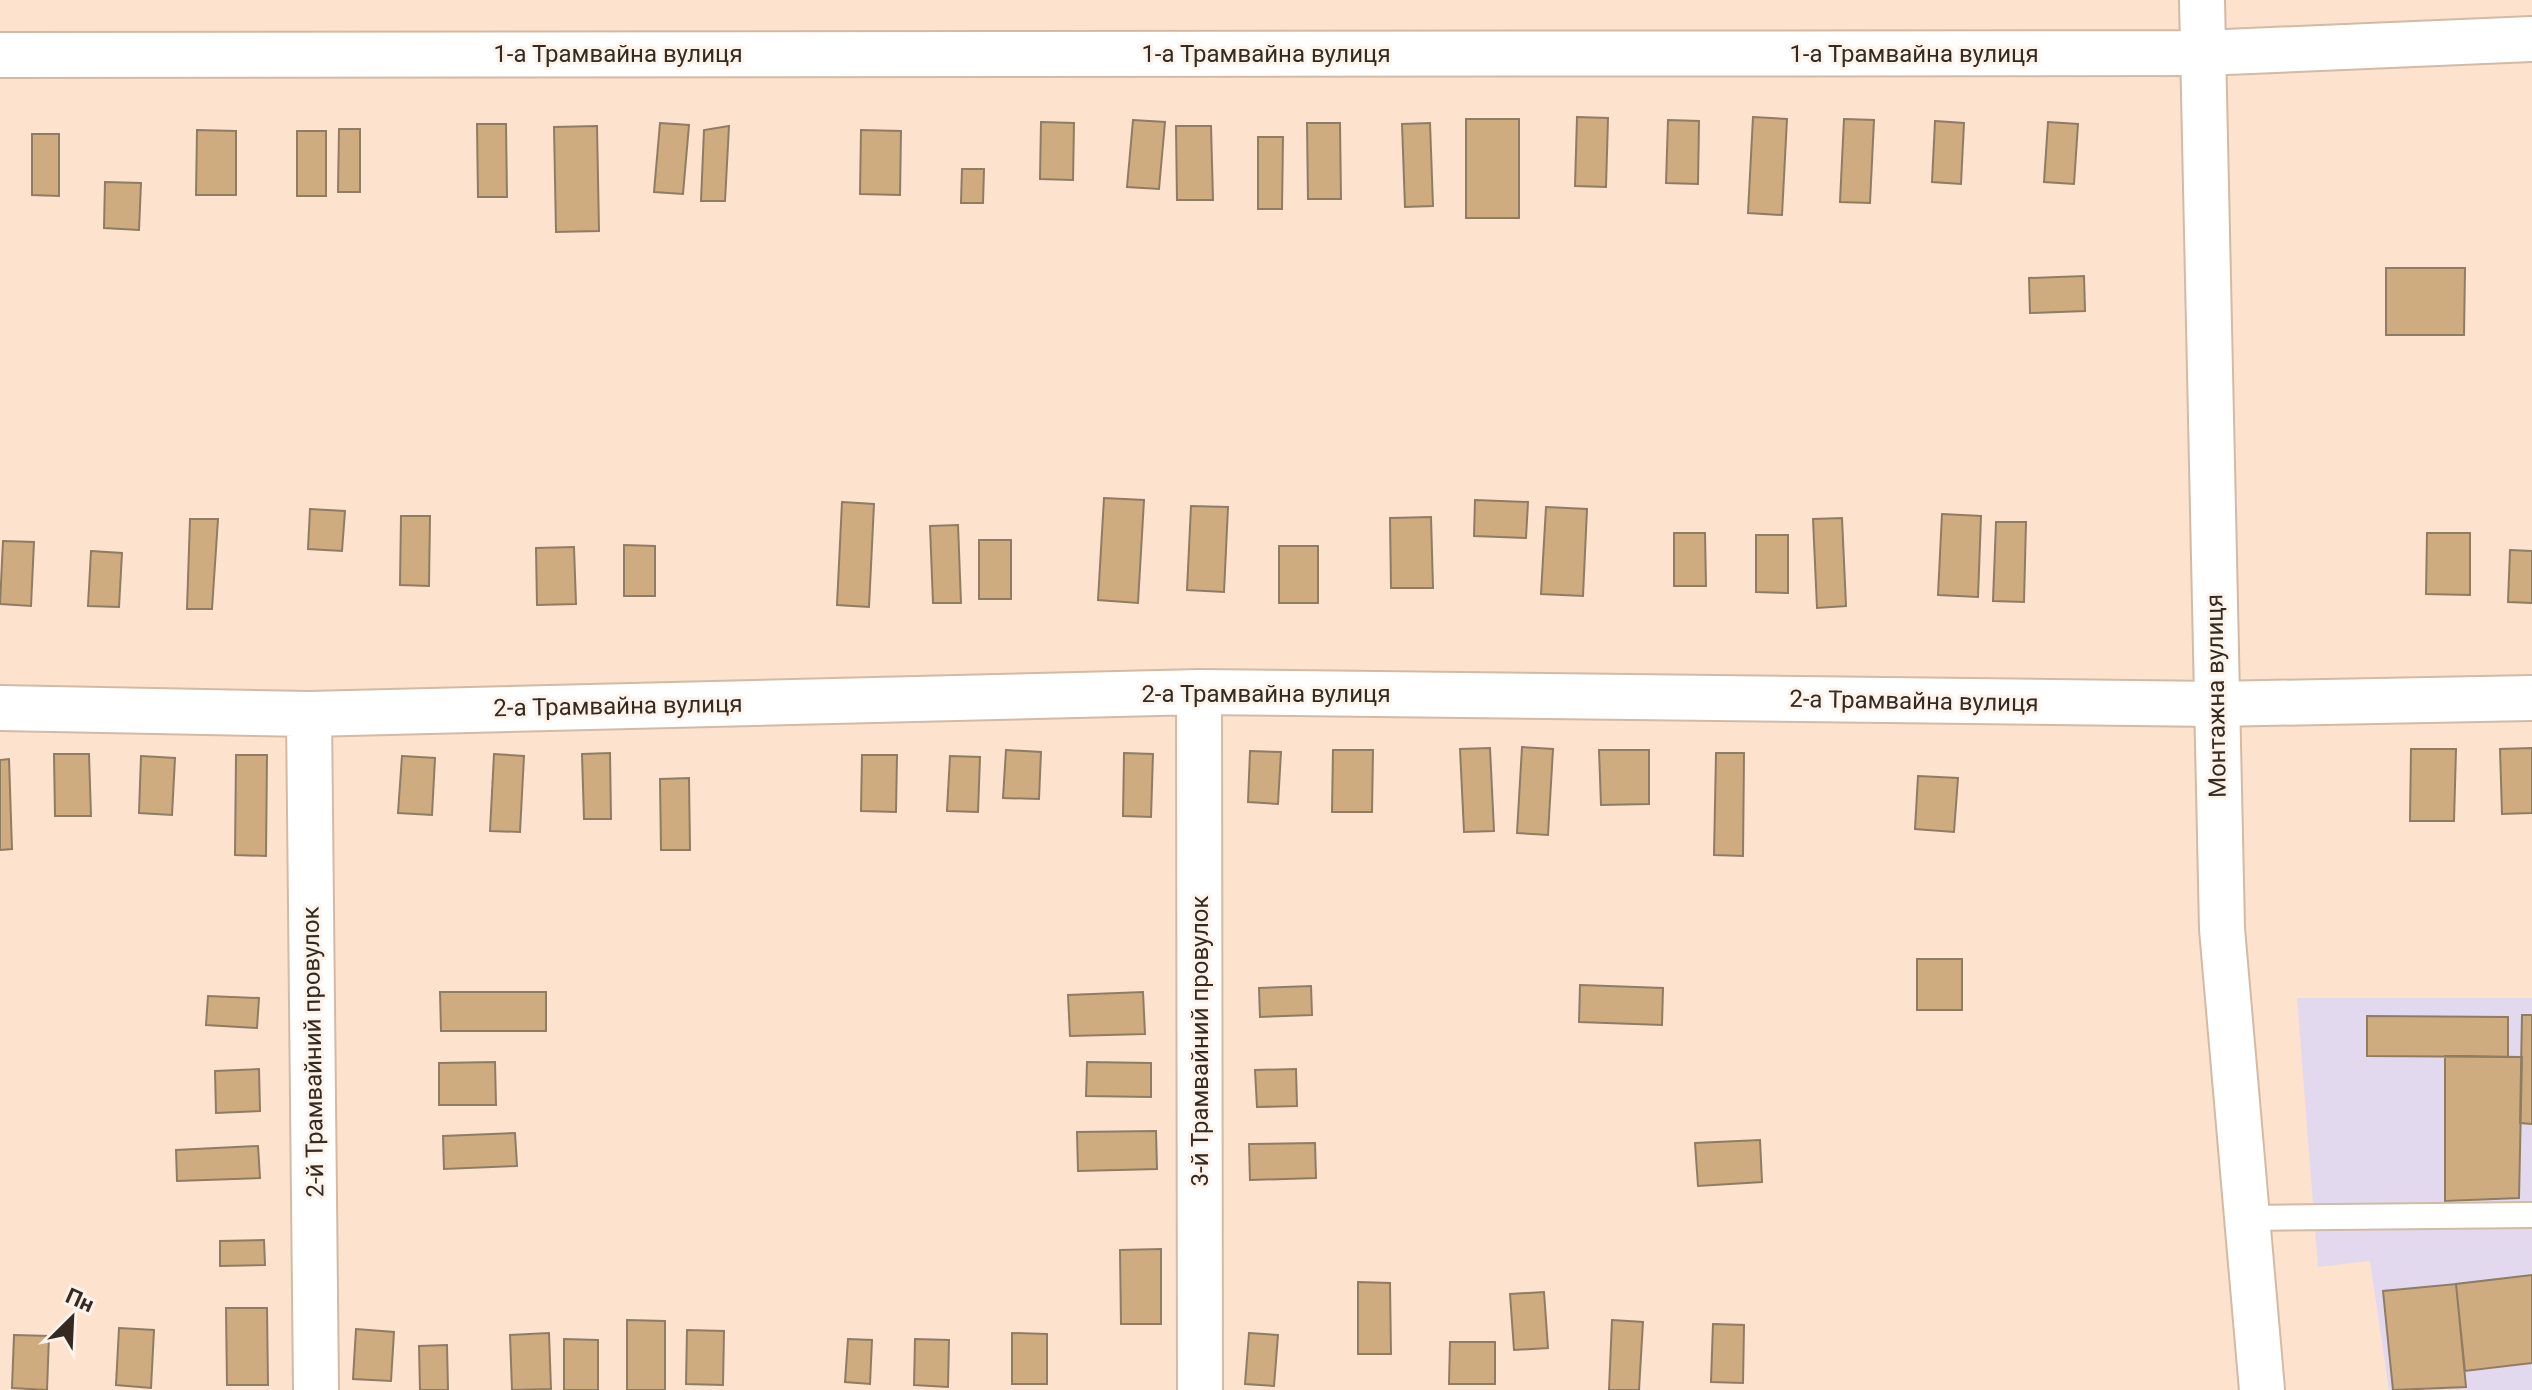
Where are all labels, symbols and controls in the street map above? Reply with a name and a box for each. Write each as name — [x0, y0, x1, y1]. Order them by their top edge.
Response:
street label: 1-а Трамвайна вулиця — [493, 40, 743, 68]
street label: 1-а Трамвайна вулиця — [1141, 40, 1391, 68]
street label: 1-а Трамвайна вулиця — [1789, 40, 2039, 68]
street label: Монтажна вулиця — [2200, 594, 2232, 798]
street label: 2-а Трамвайна вулиця — [1141, 680, 1391, 708]
street label: 2-а Трамвайна вулиця — [1789, 685, 2039, 717]
street label: 2-а Трамвайна вулиця — [493, 690, 743, 722]
street label: 3-й Трамвайний провулок — [1186, 895, 1214, 1186]
street label: 2-й Трамвайний провулок — [296, 906, 330, 1198]
north arrow — [32, 1278, 112, 1358]
text: Пн — [62, 1283, 98, 1317]

